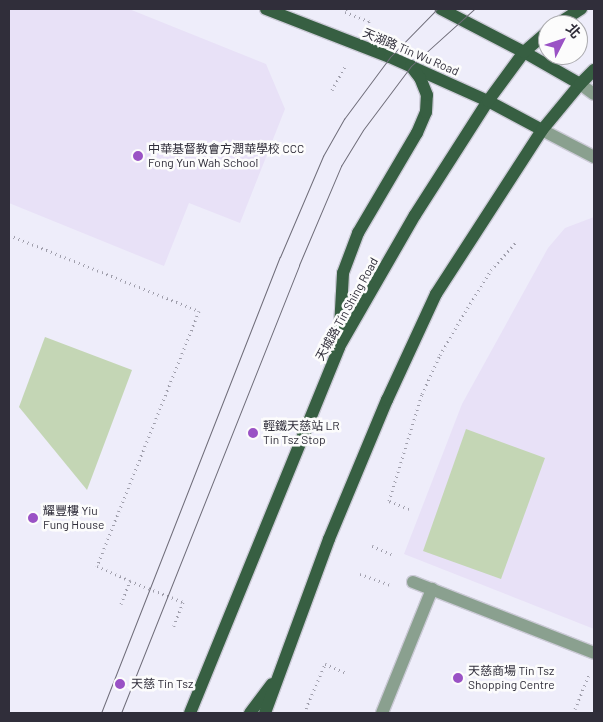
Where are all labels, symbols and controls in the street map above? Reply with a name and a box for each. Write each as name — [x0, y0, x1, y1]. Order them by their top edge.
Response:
north arrow — [538, 15, 588, 65]
text: 北 — [563, 20, 585, 41]
street label: 天湖路 Tin Wu Road — [361, 25, 461, 79]
place label: 中華基督教會方潤華學校 CCC Fong Yun Wah School — [148, 142, 304, 170]
marker: 中華基督教會方潤華學校 CCC Fong Yun Wah School — [132, 150, 144, 162]
street label: 天城路 Tin Shing Road — [313, 255, 381, 363]
place label: 輕鐵天慈站 LR Tin Tsz Stop — [263, 419, 340, 447]
marker: 輕鐵天慈站 LR Tin Tsz Stop — [247, 427, 259, 439]
place label: 耀豐樓 Yiu Fung House — [43, 504, 104, 532]
marker: 耀豐樓 Yiu Fung House — [27, 512, 39, 524]
place label: 天慈商場 Tin Tsz Shopping Centre — [468, 664, 555, 692]
marker: 天慈商場 Tin Tsz Shopping Centre — [452, 672, 464, 684]
marker: 天慈 Tin Tsz — [113, 677, 127, 691]
place label: 天慈 Tin Tsz — [131, 677, 193, 691]

